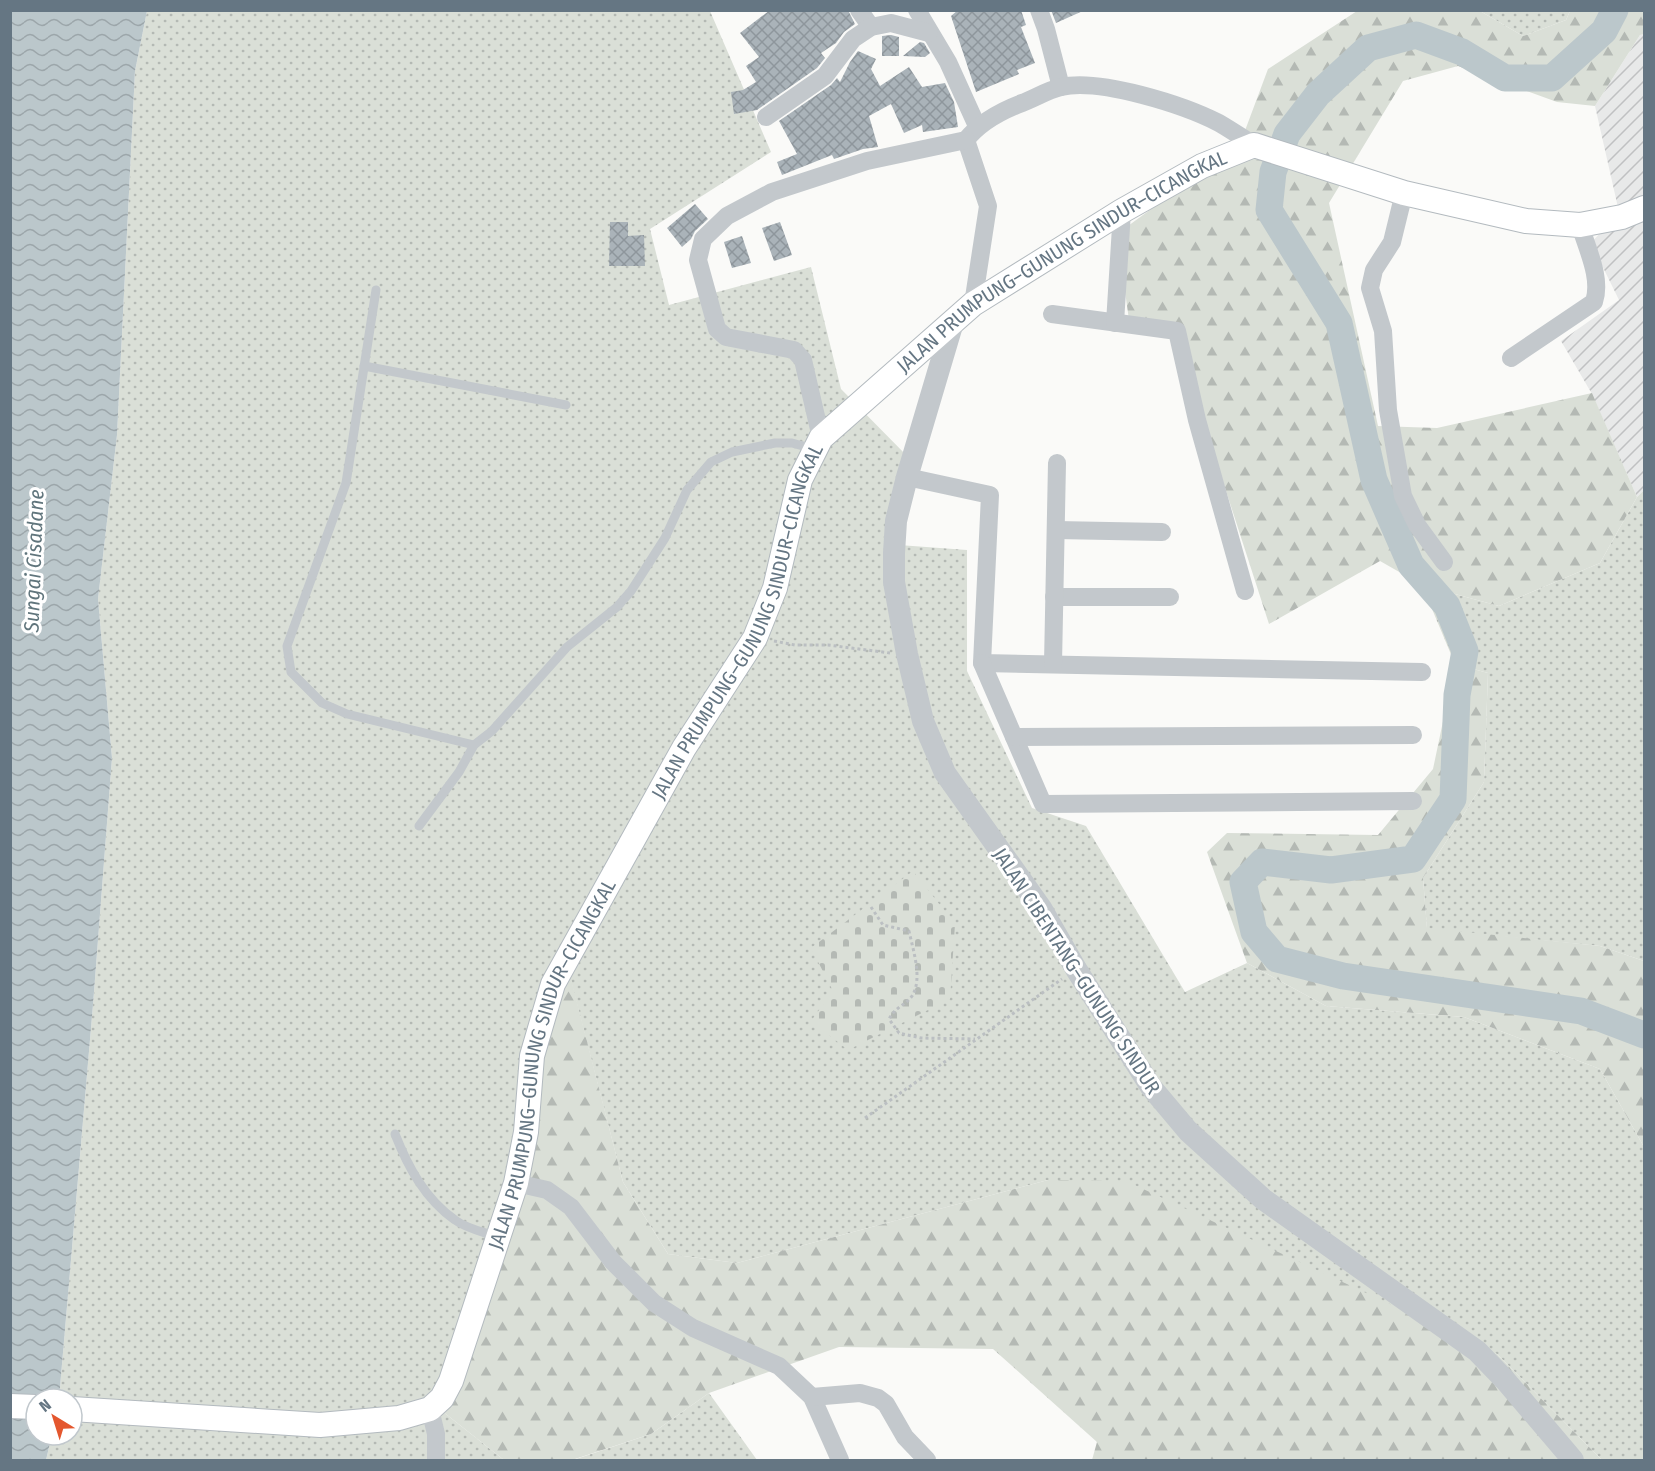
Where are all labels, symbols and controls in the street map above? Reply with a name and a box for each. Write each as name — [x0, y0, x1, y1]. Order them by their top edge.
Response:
street label: JALAN PRUMPUNG–GUNUNG SINDUR–CICANGKAL — [892, 145, 1230, 378]
street label: JALAN PRUMPUNG–GUNUNG SINDUR–CICANGKAL — [646, 440, 828, 803]
water label: Sungai Cisadane — [18, 489, 49, 634]
street label: JALAN CIBENTANG–GUNUNG SINDUR — [988, 843, 1166, 1099]
street label: JALAN PRUMPUNG–GUNUNG SINDUR–CICANGKAL — [483, 875, 621, 1253]
north arrow — [24, 1387, 84, 1447]
text: N — [35, 1395, 55, 1416]

